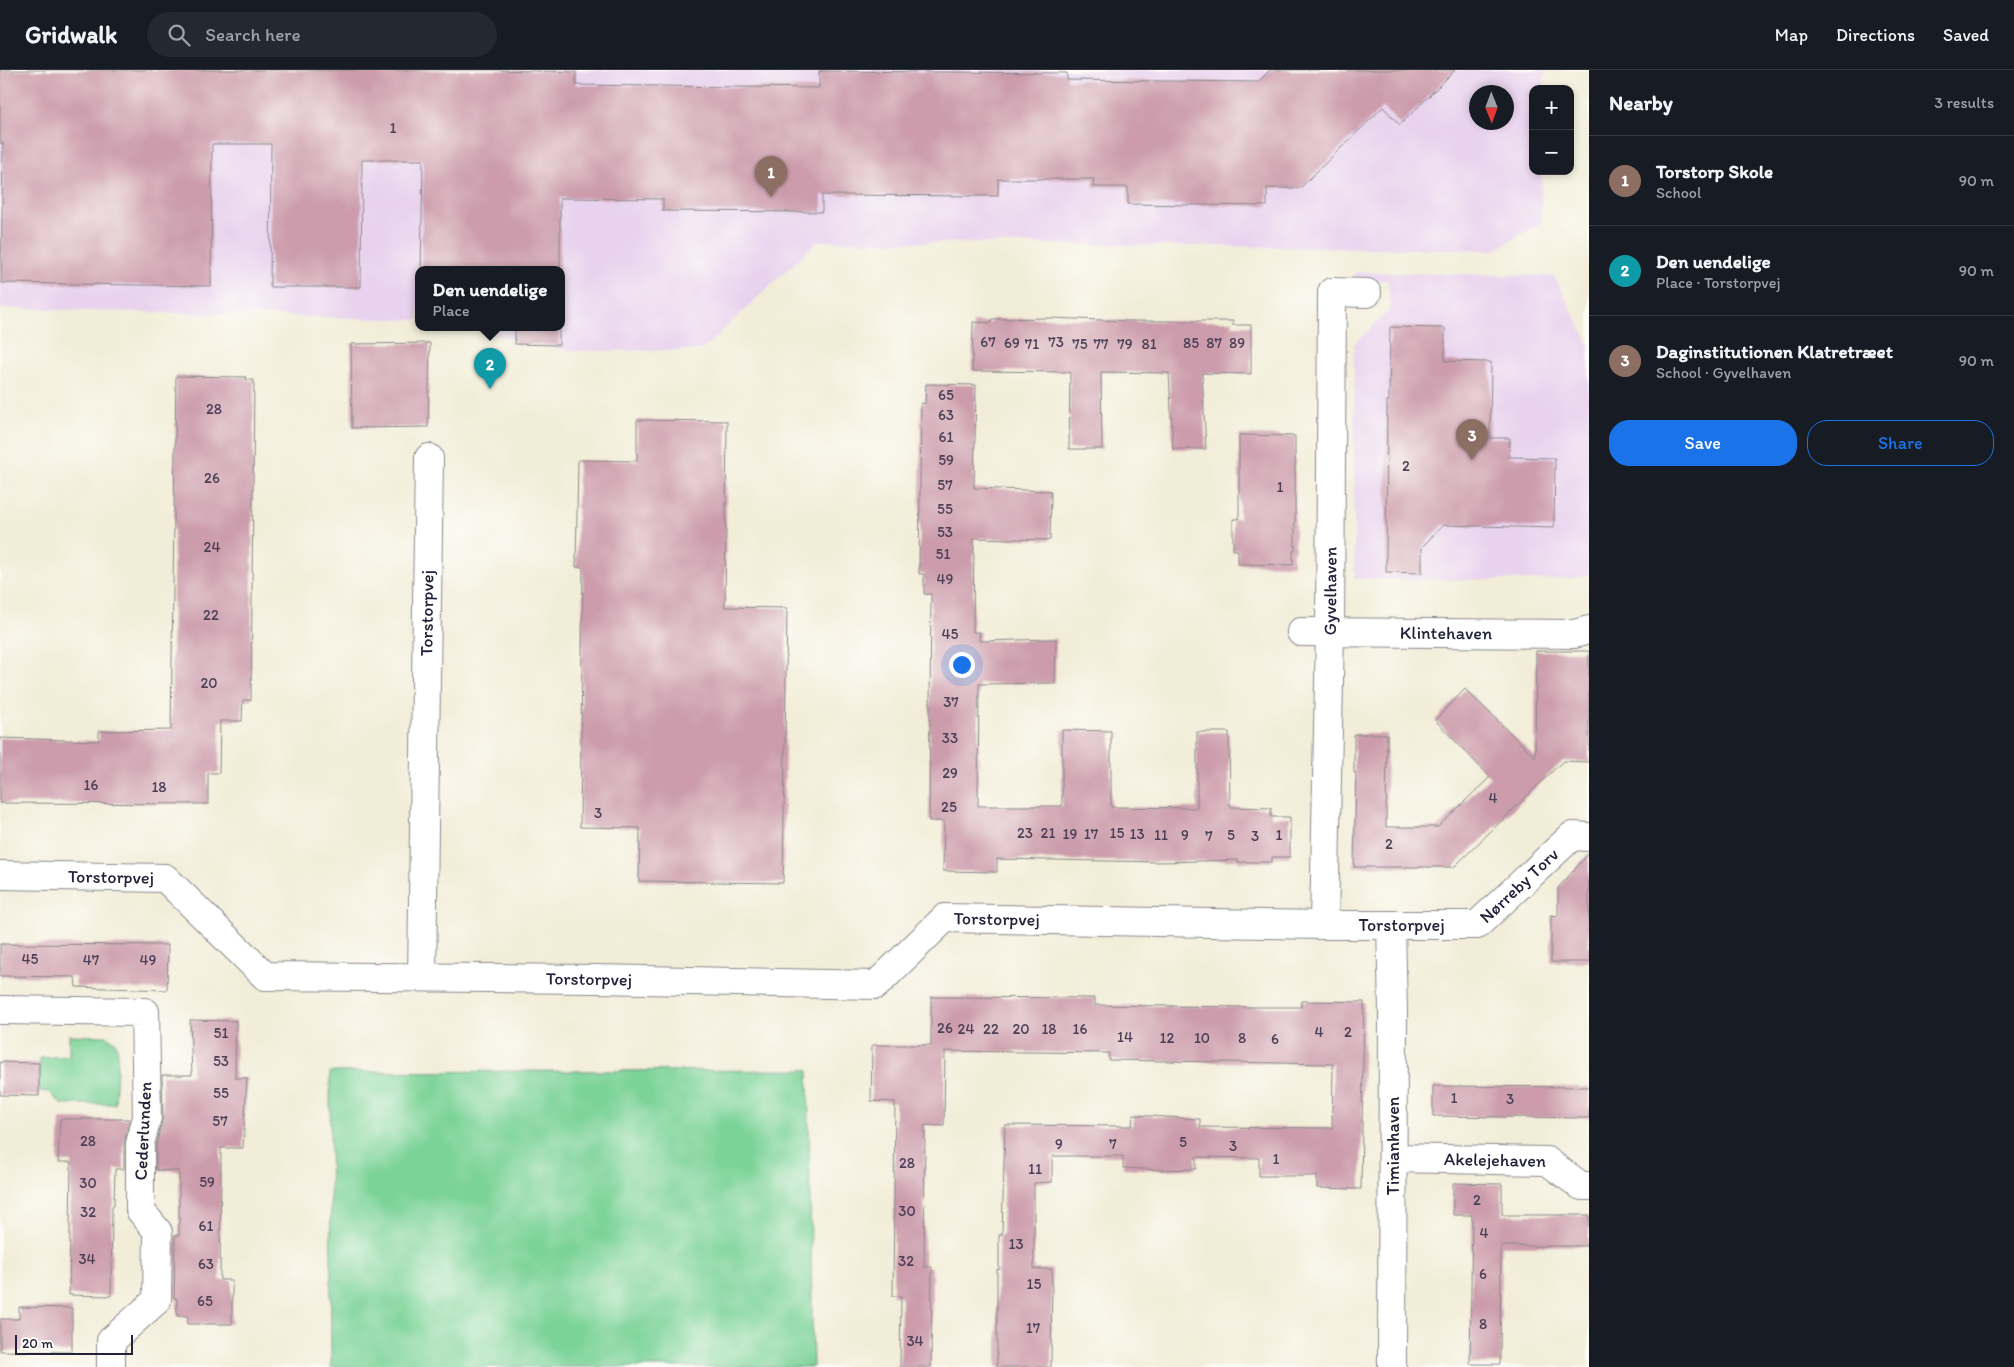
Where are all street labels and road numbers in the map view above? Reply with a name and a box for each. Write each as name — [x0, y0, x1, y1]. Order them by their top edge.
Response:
street label: Gyvelhaven — [1319, 547, 1342, 635]
street label: Torstorpvej — [415, 570, 438, 656]
street label: Klintehaven — [1400, 622, 1492, 644]
street label: Nørreby Torv — [1475, 843, 1564, 928]
street label: Torstorpvej — [68, 865, 154, 889]
street label: Torstorpvej — [953, 907, 1040, 931]
street label: Torstorpvej — [1359, 914, 1445, 936]
street label: Torstorpvej — [546, 968, 632, 991]
street label: Cederlunden — [129, 1081, 157, 1181]
street label: Timianhaven — [1382, 1096, 1404, 1195]
street label: Akelejehaven — [1444, 1148, 1546, 1172]

